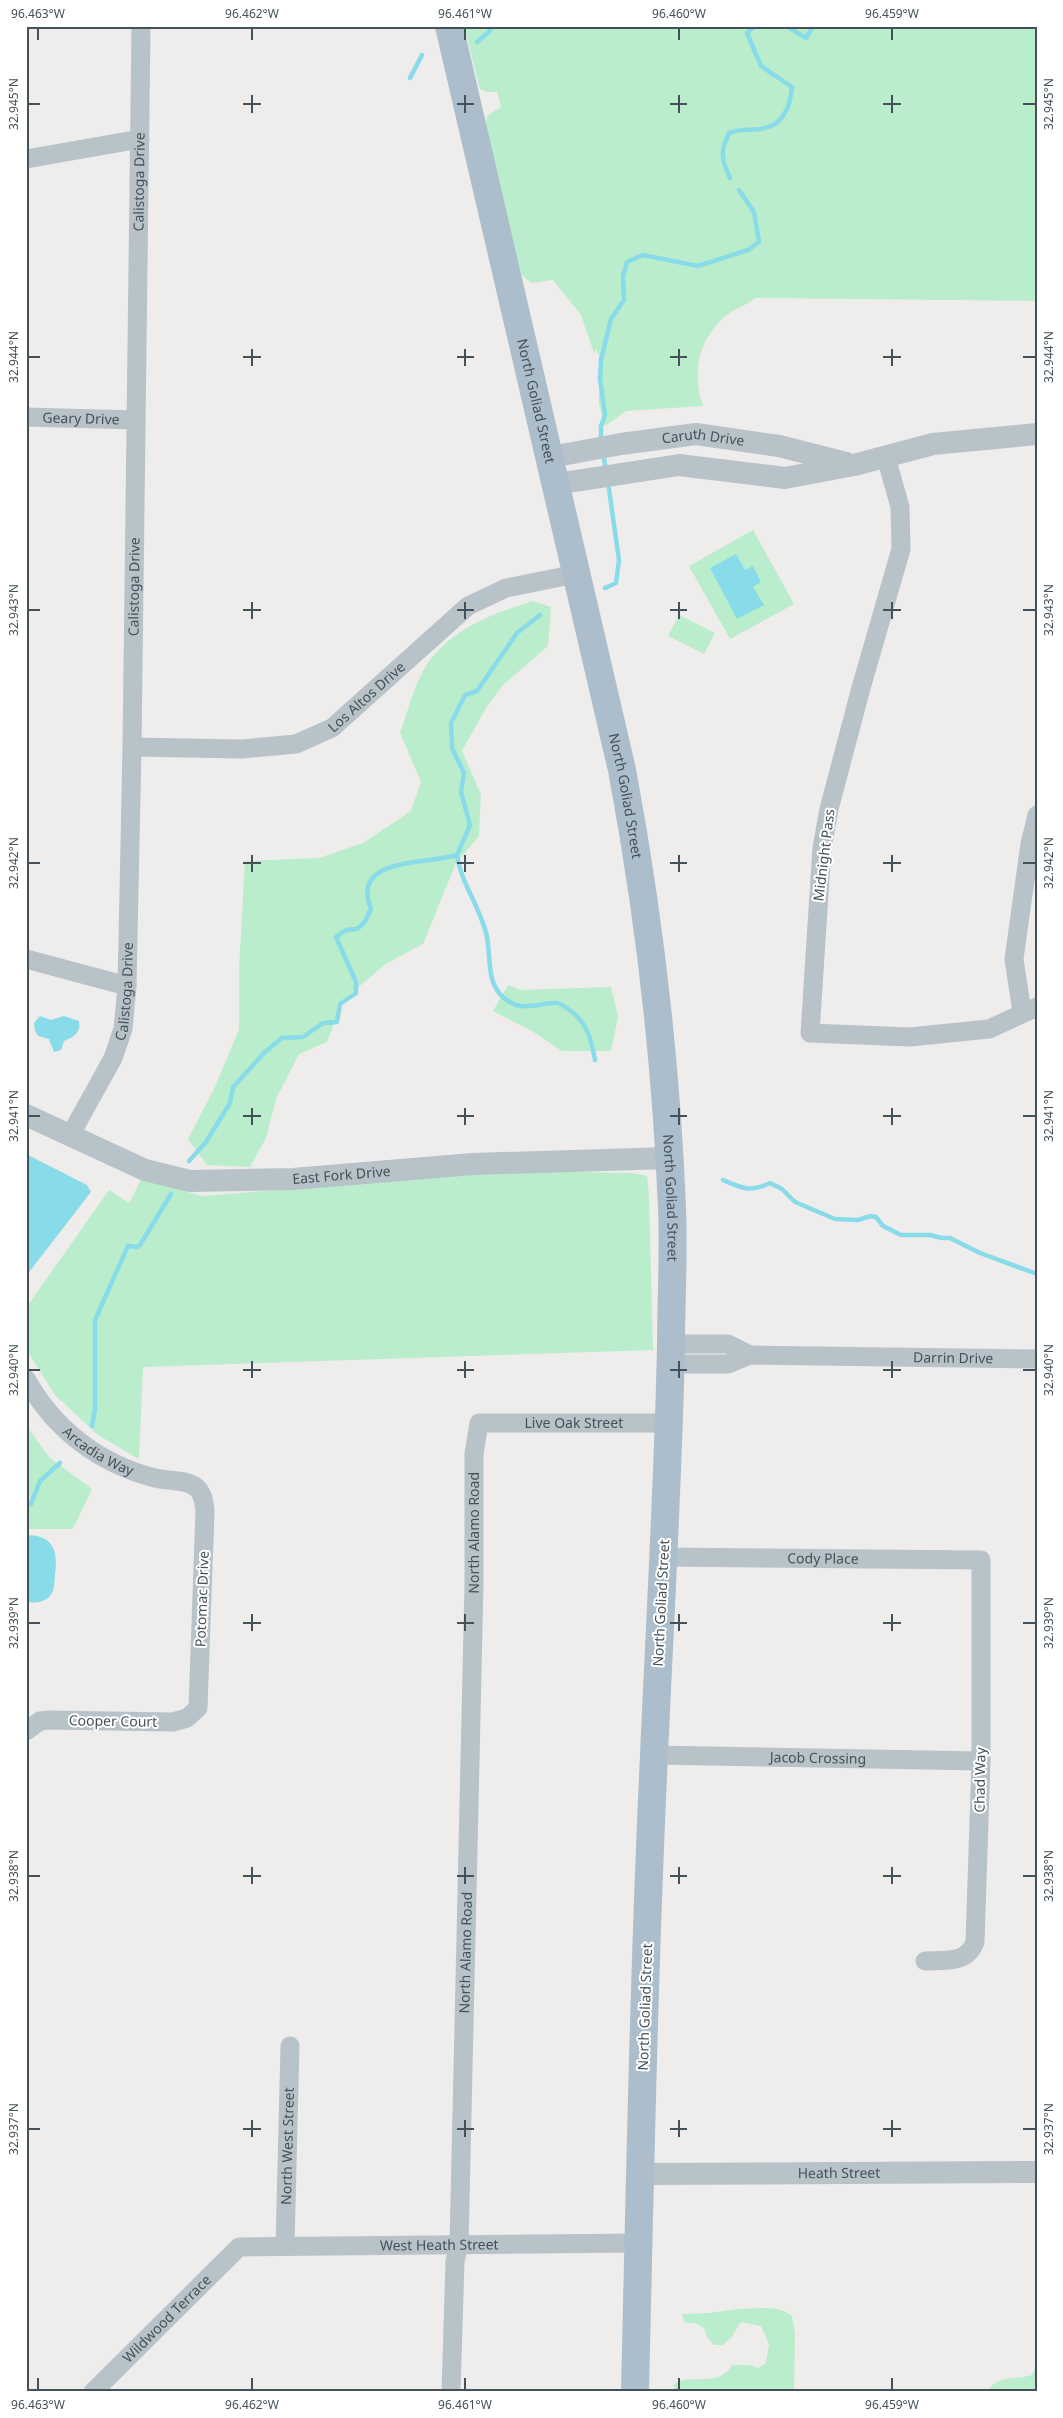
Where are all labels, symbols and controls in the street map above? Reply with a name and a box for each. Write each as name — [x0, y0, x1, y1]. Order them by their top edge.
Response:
text: 96.463°W — [11, 5, 65, 22]
text: 96.462°W — [225, 5, 279, 22]
text: 96.461°W — [438, 5, 492, 22]
text: 96.460°W — [652, 5, 706, 22]
text: 96.459°W — [865, 5, 919, 22]
text: 32.945°N — [5, 78, 22, 130]
text: 32.945°N — [1040, 78, 1057, 130]
street label: Calistoga Drive — [128, 132, 149, 231]
text: 32.944°N — [5, 331, 22, 383]
text: 32.944°N — [1040, 331, 1057, 383]
street label: North Goliad Street — [513, 337, 560, 465]
street label: Geary Drive — [42, 407, 120, 429]
street label: Caruth Drive — [661, 424, 746, 450]
street label: Calistoga Drive — [123, 537, 144, 636]
text: 32.943°N — [5, 584, 22, 636]
text: 32.943°N — [1040, 584, 1057, 636]
street label: Los Altos Drive — [324, 657, 409, 736]
street label: North Goliad Street — [605, 731, 647, 860]
street label: Midnight Pass — [808, 807, 839, 902]
text: 32.942°N — [5, 837, 22, 889]
text: 32.942°N — [1040, 837, 1057, 889]
street label: Calistoga Drive — [110, 942, 137, 1043]
text: 32.941°N — [5, 1090, 22, 1142]
text: 32.941°N — [1040, 1090, 1057, 1142]
street label: North Goliad Street — [659, 1134, 683, 1262]
street label: East Fork Drive — [292, 1161, 391, 1188]
text: 32.940°N — [5, 1344, 22, 1396]
text: 32.940°N — [1040, 1344, 1057, 1396]
street label: Darrin Drive — [913, 1347, 994, 1367]
street label: Live Oak Street — [525, 1413, 623, 1432]
street label: Arcadia Way — [59, 1422, 137, 1480]
street label: North Alamo Road — [464, 1472, 483, 1594]
street label: North Goliad Street — [648, 1539, 673, 1667]
street label: Cody Place — [787, 1548, 859, 1568]
street label: Potomac Drive — [190, 1550, 213, 1647]
text: 32.939°N — [5, 1597, 22, 1649]
text: 32.939°N — [1040, 1597, 1057, 1649]
street label: Cooper Court — [69, 1710, 157, 1731]
street label: Chad Way — [969, 1746, 990, 1813]
street label: Jacob Crossing — [768, 1747, 866, 1768]
text: 32.938°N — [5, 1850, 22, 1902]
text: 32.938°N — [1040, 1850, 1057, 1902]
street label: North Alamo Road — [454, 1892, 476, 2014]
street label: North Goliad Street — [633, 1943, 656, 2071]
street label: North West Street — [276, 2087, 298, 2205]
text: 32.937°N — [5, 2103, 22, 2155]
text: 32.937°N — [1040, 2103, 1057, 2155]
street label: Heath Street — [798, 2163, 880, 2182]
street label: West Heath Street — [380, 2234, 499, 2255]
street label: Wildwood Terrace — [118, 2270, 215, 2367]
text: 96.463°W — [11, 2396, 65, 2413]
text: 96.462°W — [225, 2396, 279, 2413]
text: 96.461°W — [438, 2396, 492, 2413]
text: 96.460°W — [652, 2396, 706, 2413]
text: 96.459°W — [865, 2396, 919, 2413]

